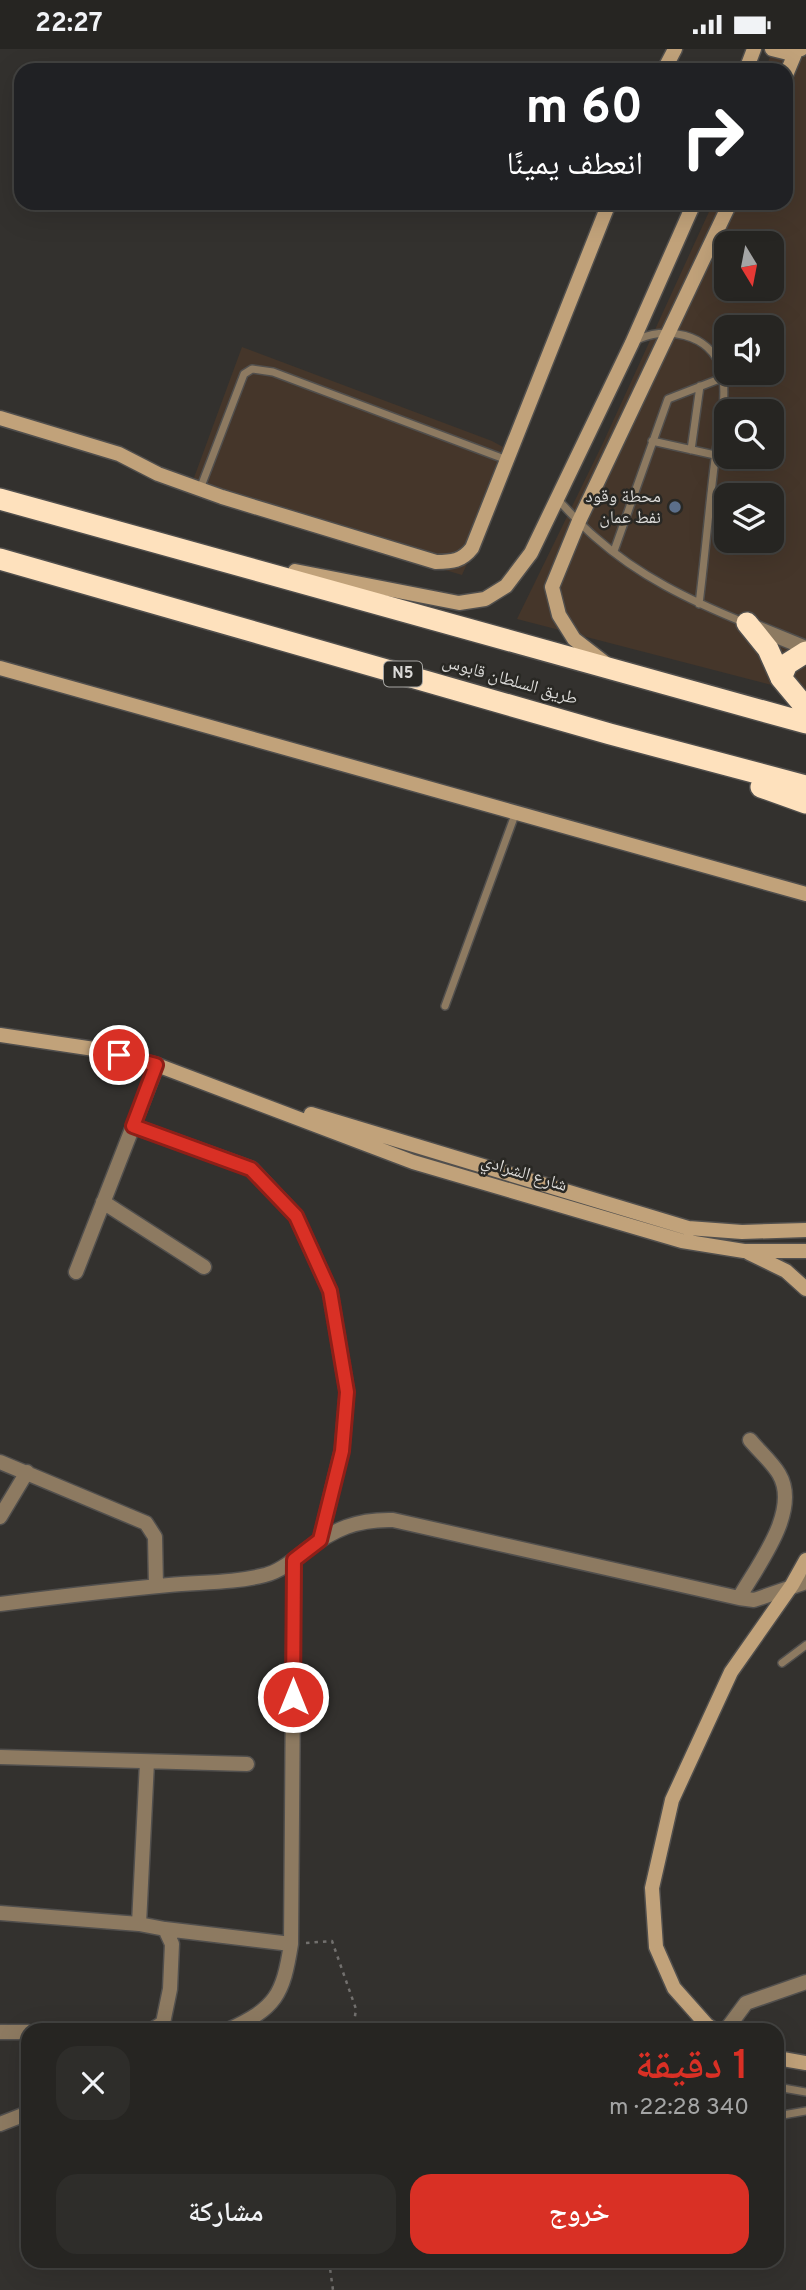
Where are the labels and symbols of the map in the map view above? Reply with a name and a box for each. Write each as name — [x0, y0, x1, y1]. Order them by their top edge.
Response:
north arrow — [714, 231, 784, 301]
place label: محطة وقود نفط عمان — [585, 486, 661, 530]
marker: محطة وقود نفط عمان — [667, 499, 683, 515]
street label: طريق السلطان قابوس — [440, 651, 580, 711]
road number: N5 — [384, 661, 422, 687]
pin — [89, 1025, 149, 1085]
street label: شارع الشرادي — [478, 1150, 570, 1199]
position arrow — [256, 1660, 330, 1734]

